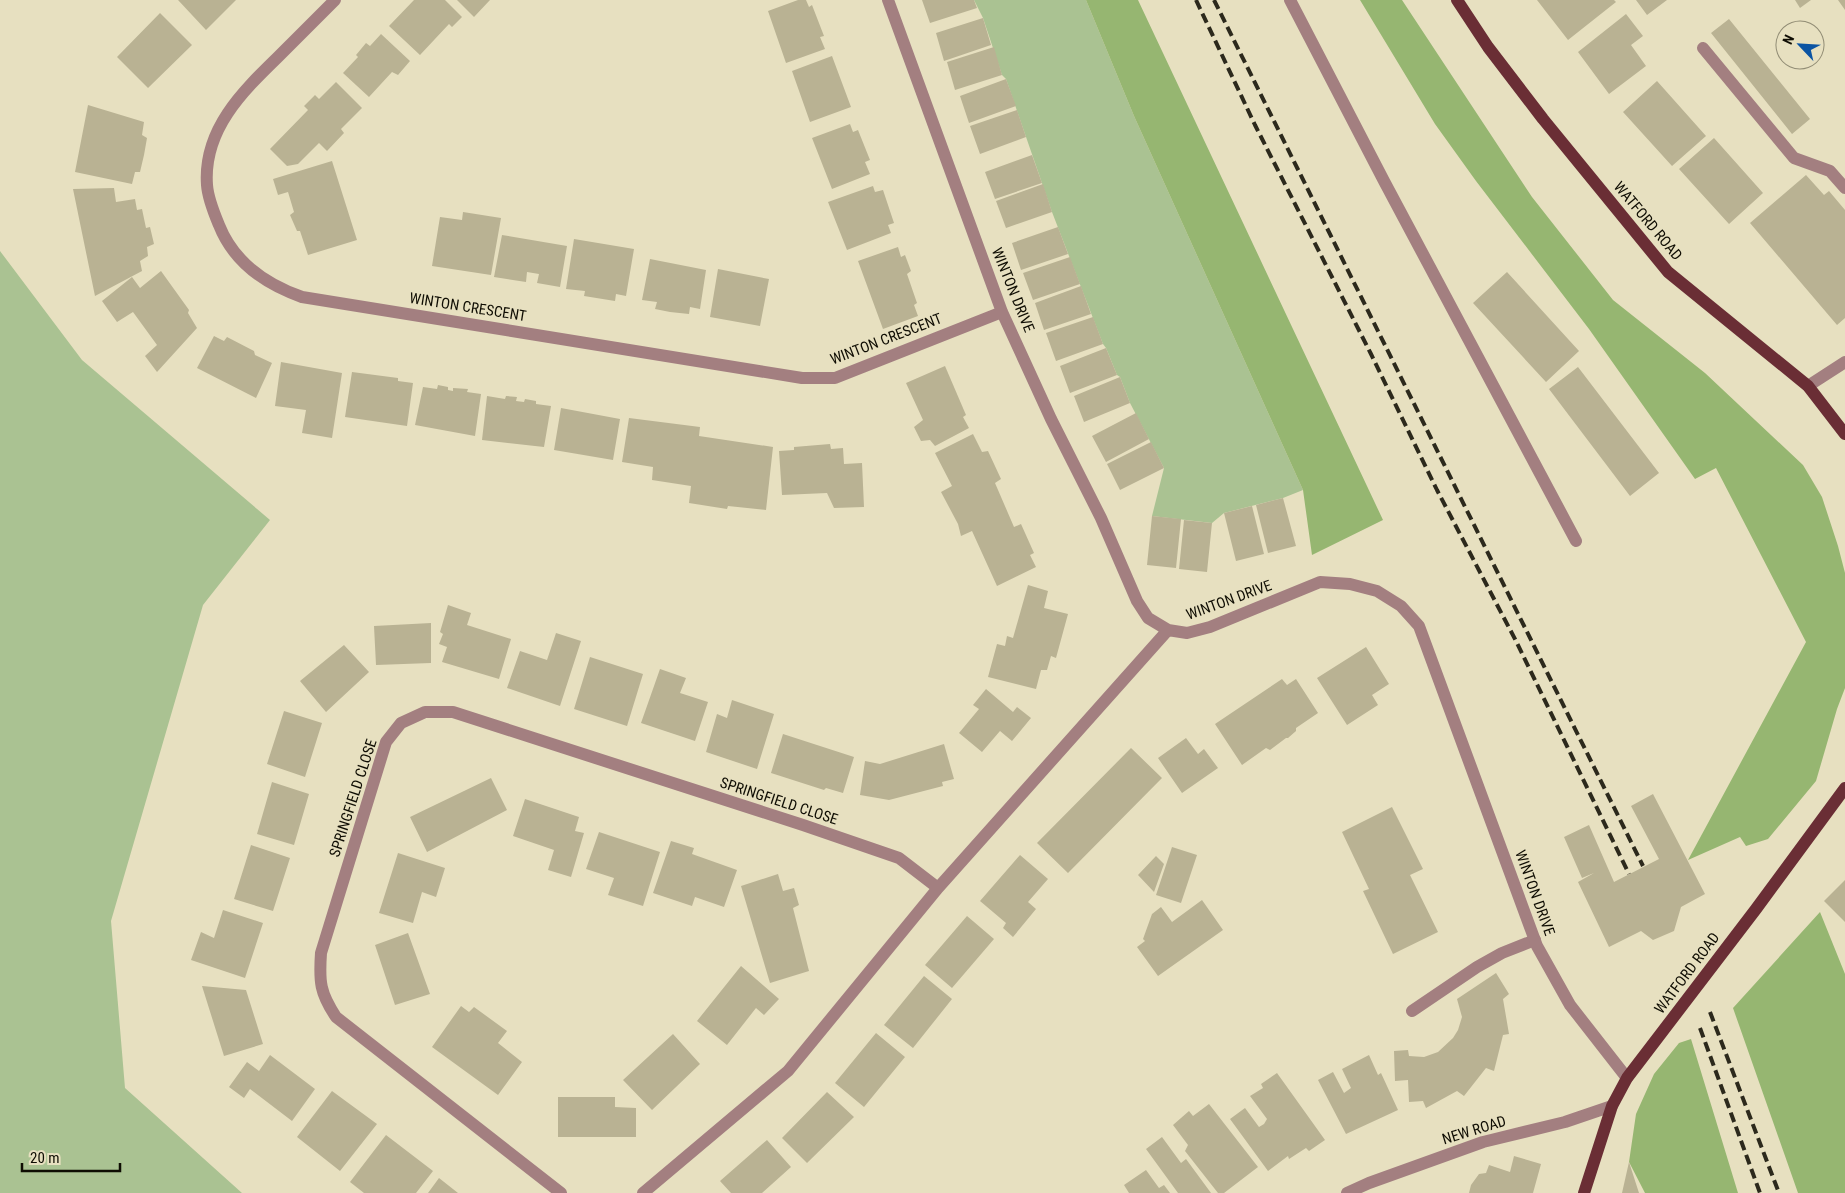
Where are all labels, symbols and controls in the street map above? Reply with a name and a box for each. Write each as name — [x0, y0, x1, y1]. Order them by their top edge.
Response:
north arrow — [1775, 20, 1825, 70]
text: N — [1779, 32, 1797, 47]
street label: WATFORD ROAD — [1610, 178, 1686, 264]
street label: WINTON DRIVE — [988, 245, 1038, 335]
street label: WINTON CRESCENT — [408, 289, 528, 325]
street label: WINTON CRESCENT — [828, 309, 945, 369]
street label: WINTON DRIVE — [1184, 576, 1274, 624]
street label: SPRINGFIELD CLOSE — [325, 737, 381, 859]
street label: SPRINGFIELD CLOSE — [718, 773, 840, 829]
street label: WINTON DRIVE — [1511, 848, 1559, 938]
street label: WATFORD ROAD — [1651, 929, 1723, 1017]
street label: NEW ROAD — [1440, 1112, 1508, 1148]
scale bar — [22, 1140, 120, 1172]
text: 20 m — [30, 1149, 60, 1167]

